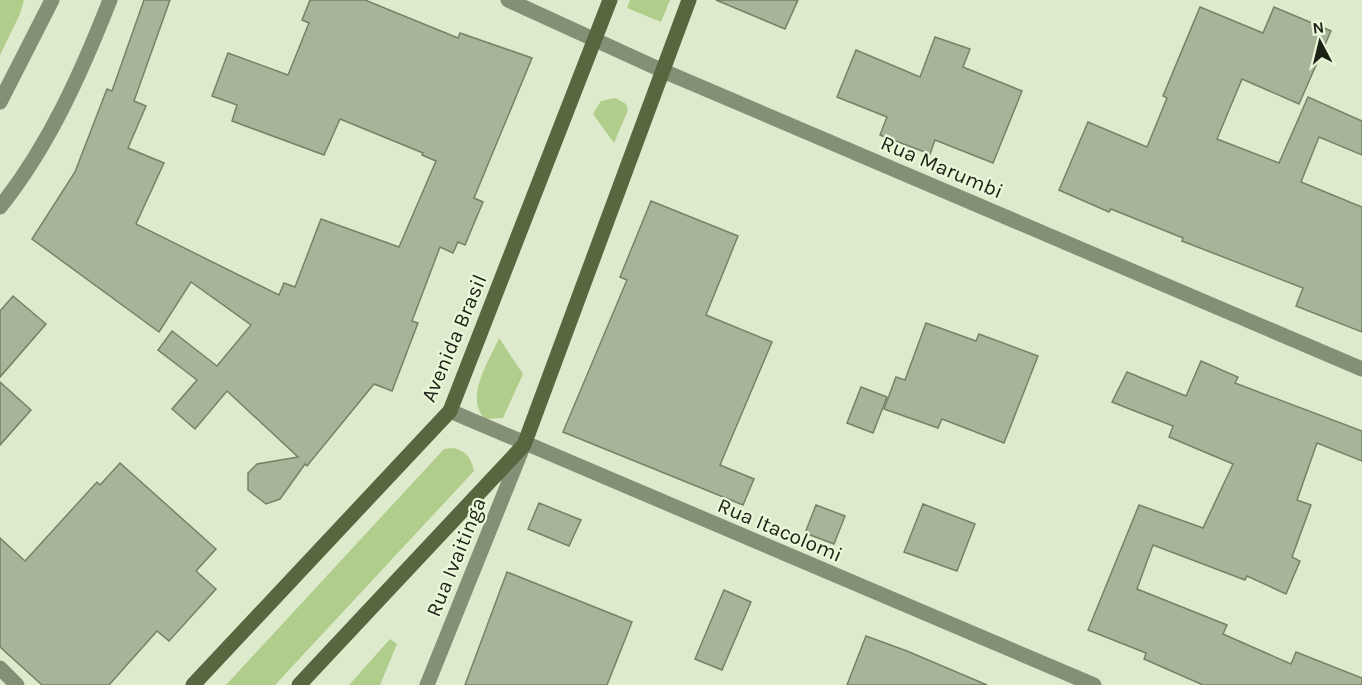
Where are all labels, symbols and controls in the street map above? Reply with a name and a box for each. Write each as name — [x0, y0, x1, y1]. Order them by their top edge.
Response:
north arrow — [1290, 12, 1350, 72]
text: N — [1311, 17, 1325, 38]
street label: Rua Marumbi — [877, 131, 1007, 203]
street label: Avenida Brasil — [416, 271, 492, 405]
street label: Rua Itacolomi — [714, 493, 846, 567]
street label: Rua Ivaitinga — [421, 494, 491, 620]

